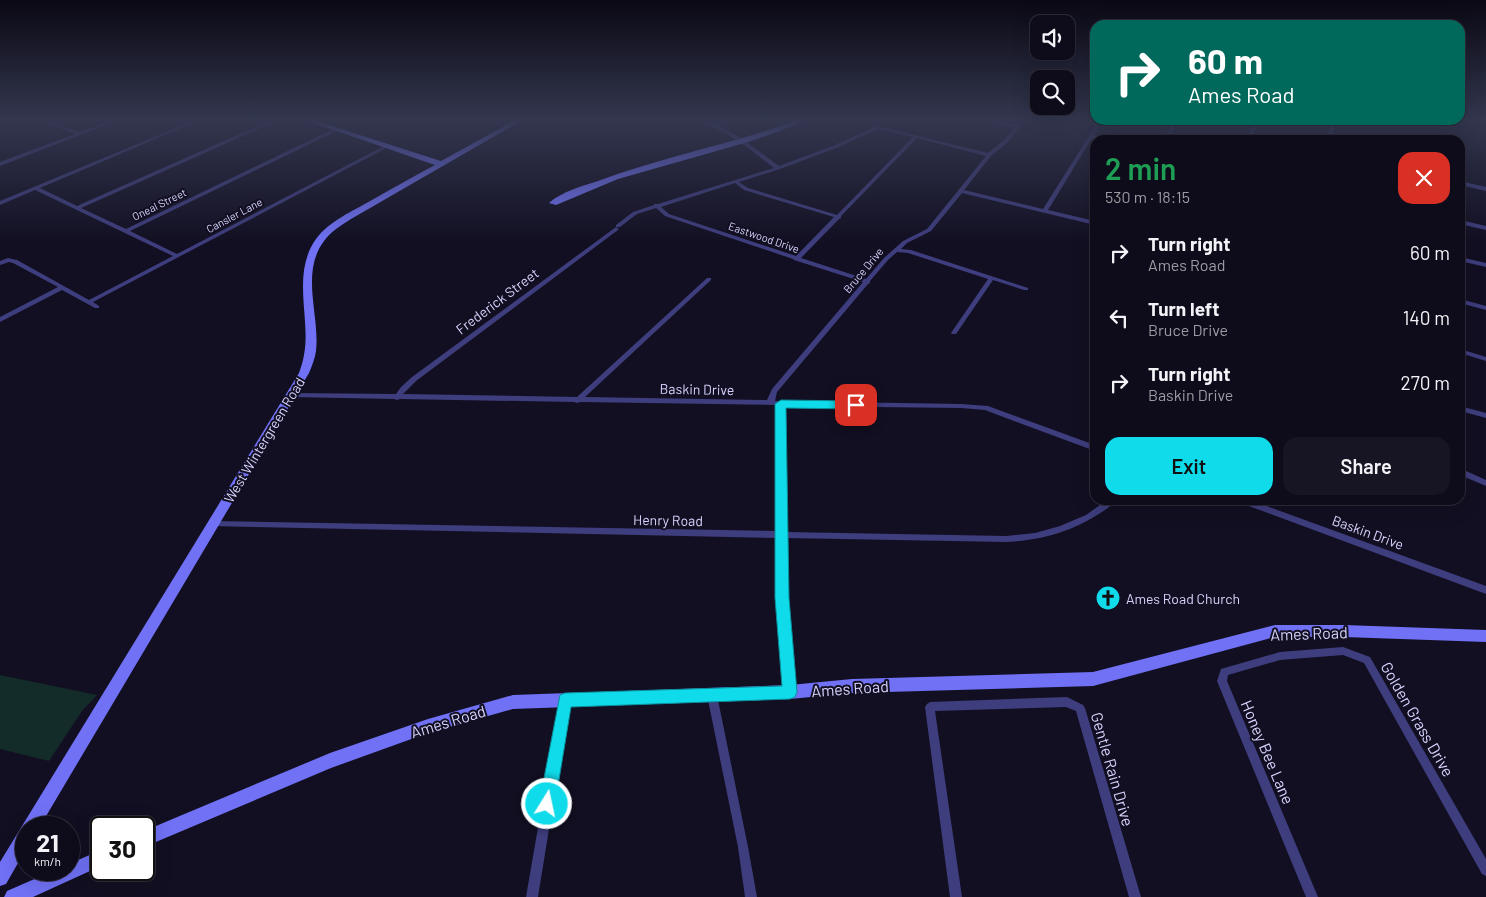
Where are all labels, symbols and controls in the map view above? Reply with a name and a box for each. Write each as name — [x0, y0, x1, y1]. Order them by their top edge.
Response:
map controls — [1030, 15, 1075, 115]
button: sound — [1030, 15, 1075, 60]
text: 60 m — [1188, 39, 1263, 81]
icon: right — [1105, 40, 1170, 105]
button: search — [1030, 70, 1075, 115]
text: Ames Road — [1188, 81, 1295, 107]
text: 2 min — [1105, 150, 1176, 186]
button: close — [1398, 152, 1450, 204]
street label: Oneal Street — [130, 185, 188, 223]
text: 530 m · 18:15 — [1105, 187, 1190, 206]
street label: Cansler Lane — [204, 195, 264, 235]
street label: Eastwood Drive — [727, 219, 801, 255]
text: Turn right — [1148, 232, 1230, 255]
icon: right — [1105, 239, 1133, 267]
text: 60 m — [1410, 241, 1450, 264]
street label: Bruce Drive — [840, 245, 886, 295]
text: Ames Road — [1148, 255, 1226, 274]
street label: Frederick Street — [452, 264, 542, 338]
text: Turn left — [1148, 297, 1219, 320]
icon: left — [1105, 304, 1133, 332]
text: 140 m — [1403, 306, 1450, 329]
text: Bruce Drive — [1148, 320, 1228, 339]
text: Turn right — [1148, 362, 1230, 385]
icon: right — [1105, 369, 1133, 397]
text: 270 m — [1401, 371, 1450, 394]
street label: West Wintergreen Road — [220, 374, 308, 506]
street label: Baskin Drive — [659, 380, 735, 398]
pin — [835, 384, 877, 426]
text: Baskin Drive — [1148, 385, 1233, 404]
icon: arrive — [842, 391, 870, 419]
button: Exit — [1105, 437, 1273, 495]
button: Share — [1283, 437, 1450, 495]
street label: Henry Road — [633, 511, 703, 529]
street label: Baskin Drive — [1330, 511, 1406, 553]
church icon: Ames Road Church — [1095, 585, 1121, 611]
place label: Ames Road Church — [1126, 590, 1240, 607]
street label: Ames Road — [1270, 622, 1348, 644]
street label: Golden Grass Drive — [1378, 658, 1458, 780]
street label: Ames Road — [811, 676, 889, 700]
street label: Honey Bee Lane — [1238, 697, 1298, 807]
street label: Ames Road — [408, 701, 488, 741]
street label: Gentle Rain Drive — [1088, 710, 1138, 828]
position arrow — [520, 777, 572, 829]
speed limit sign: 30 — [90, 816, 155, 881]
text: 21 — [36, 827, 59, 857]
text: km/h — [34, 854, 61, 868]

